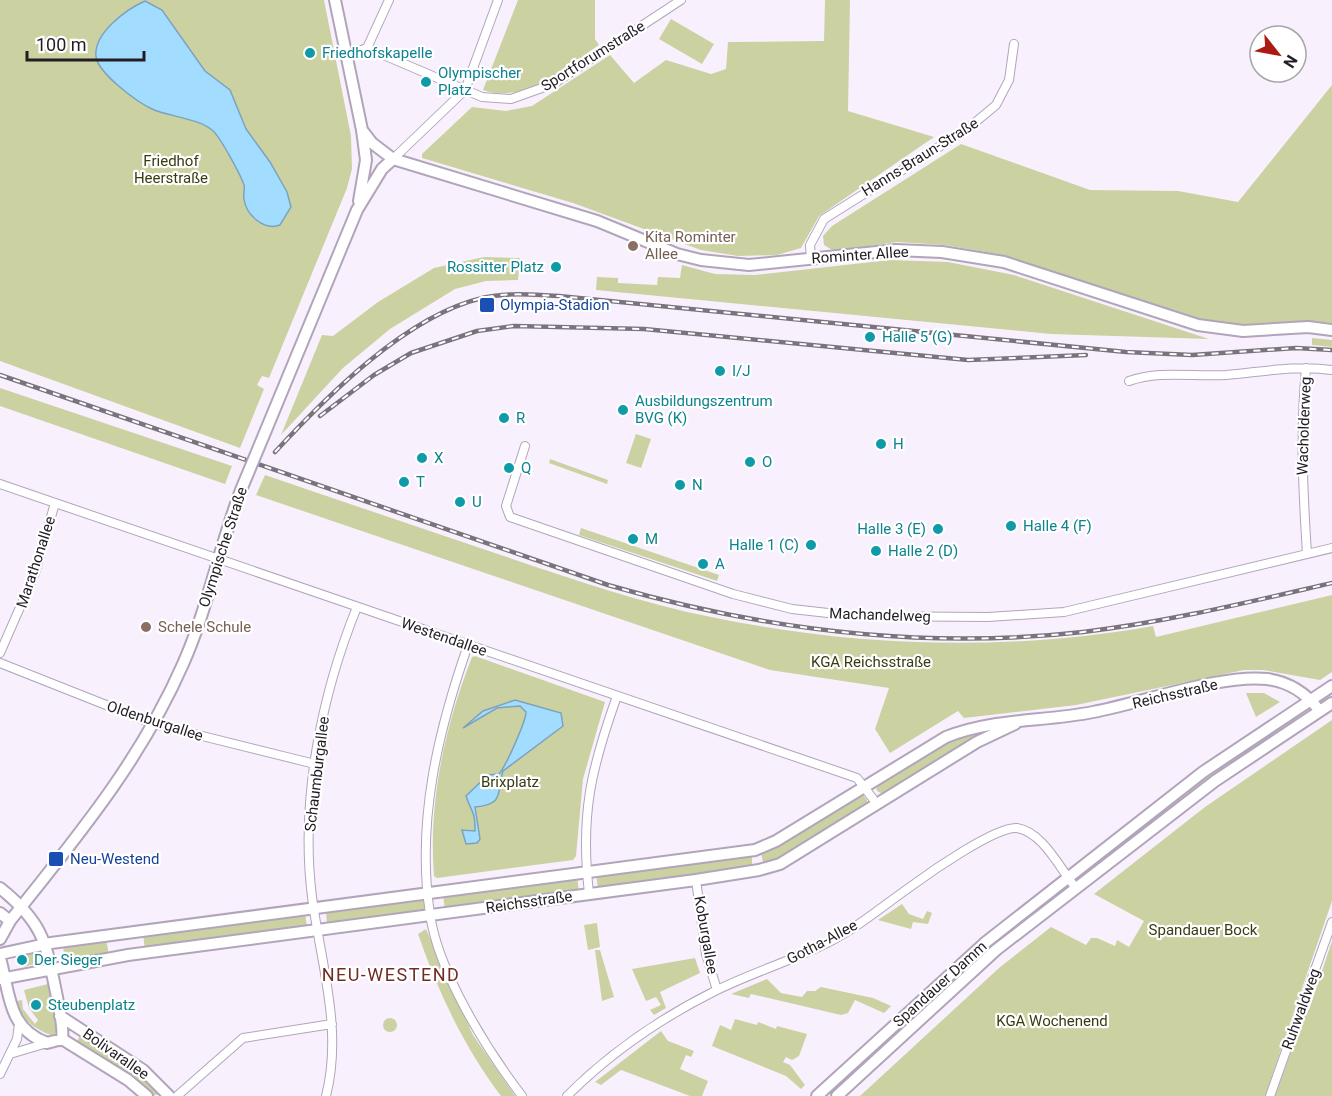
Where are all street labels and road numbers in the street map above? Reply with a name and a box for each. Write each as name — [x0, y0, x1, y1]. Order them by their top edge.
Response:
street label: Sportforumstraße — [538, 17, 648, 95]
street label: Hanns-Braun-Straße — [858, 114, 982, 200]
street label: Rominter Allee — [811, 243, 909, 267]
street label: Wacholderweg — [1293, 376, 1315, 476]
street label: Olympische Straße — [195, 485, 251, 609]
street label: Marathonallee — [13, 514, 59, 610]
street label: Machandelweg — [829, 604, 931, 626]
street label: Westendallee — [399, 614, 489, 660]
street label: Reichsstraße — [1130, 675, 1220, 713]
street label: Oldenburgallee — [105, 697, 205, 745]
street label: Schaumburgallee — [301, 715, 333, 833]
street label: Reichsstraße — [485, 887, 573, 917]
street label: Koburgallee — [690, 894, 722, 976]
street label: Gotha-Allee — [784, 916, 860, 968]
street label: Spandauer Damm — [889, 937, 991, 1031]
street label: Ruhwaldweg — [1278, 966, 1324, 1052]
street label: Bolivarallee — [79, 1025, 153, 1083]

